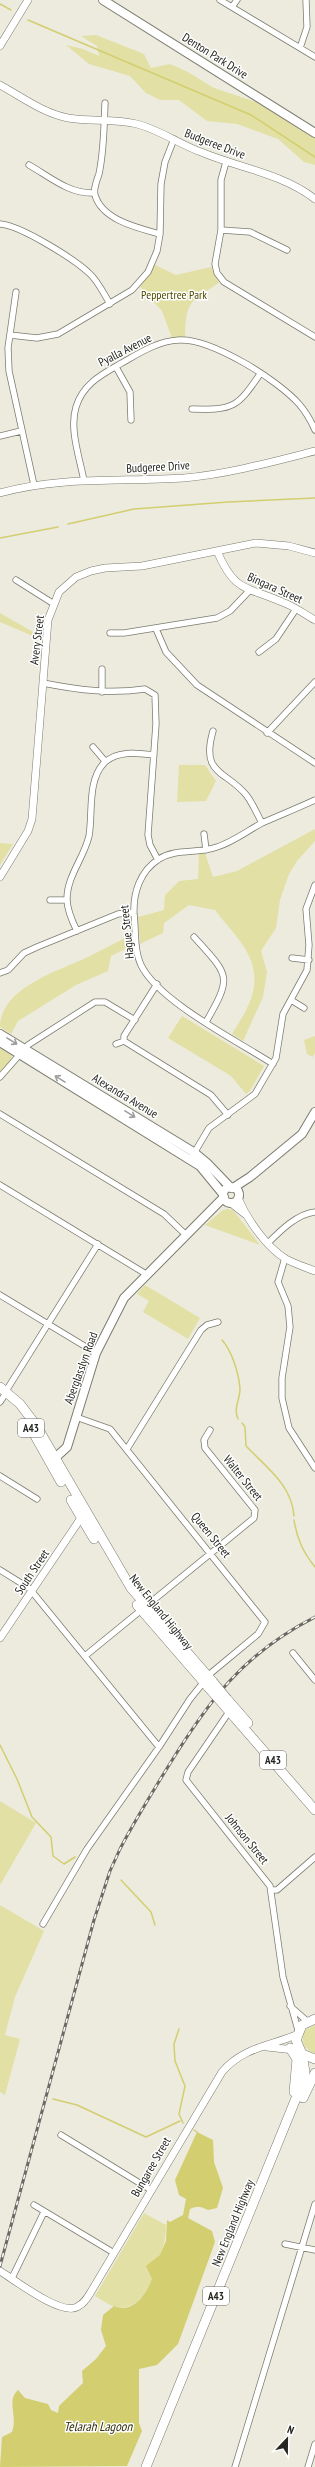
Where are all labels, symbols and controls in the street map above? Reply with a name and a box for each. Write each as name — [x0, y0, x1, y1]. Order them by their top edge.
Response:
street label: Denton Park Drive — [180, 29, 251, 82]
street label: Budgeree Drive — [183, 125, 248, 162]
park label: Peppertree Park — [141, 287, 207, 302]
street label: Pyalla Avenue — [96, 330, 154, 369]
street label: Budgeree Drive — [126, 457, 190, 476]
street label: Bingara Street — [245, 569, 306, 607]
street label: Avery Street — [26, 614, 47, 666]
street label: Hague Street — [116, 904, 137, 960]
one-way arrow — [6, 1037, 17, 1045]
street label: Alexandra Avenue — [90, 1070, 161, 1121]
one-way arrow — [55, 1075, 66, 1083]
one-way arrow — [125, 1109, 136, 1118]
street label: Aberglasslyn Road — [61, 1330, 101, 1406]
road number: A43 — [18, 1419, 44, 1437]
street label: Walter Street — [221, 1452, 267, 1504]
street label: Queen Street — [188, 1509, 235, 1561]
street label: South Street — [11, 1546, 53, 1597]
street label: New England Highway — [126, 1571, 197, 1653]
road number: A43 — [260, 1751, 286, 1769]
street label: Johnson Street — [222, 1810, 273, 1867]
street label: Bungaree Street — [127, 2134, 174, 2199]
street label: New England Highway — [208, 2177, 257, 2269]
road number: A43 — [203, 2287, 229, 2305]
water label: Telarah Lagoon — [64, 2418, 133, 2435]
north arrow — [267, 2419, 307, 2459]
text: N — [285, 2422, 296, 2437]

